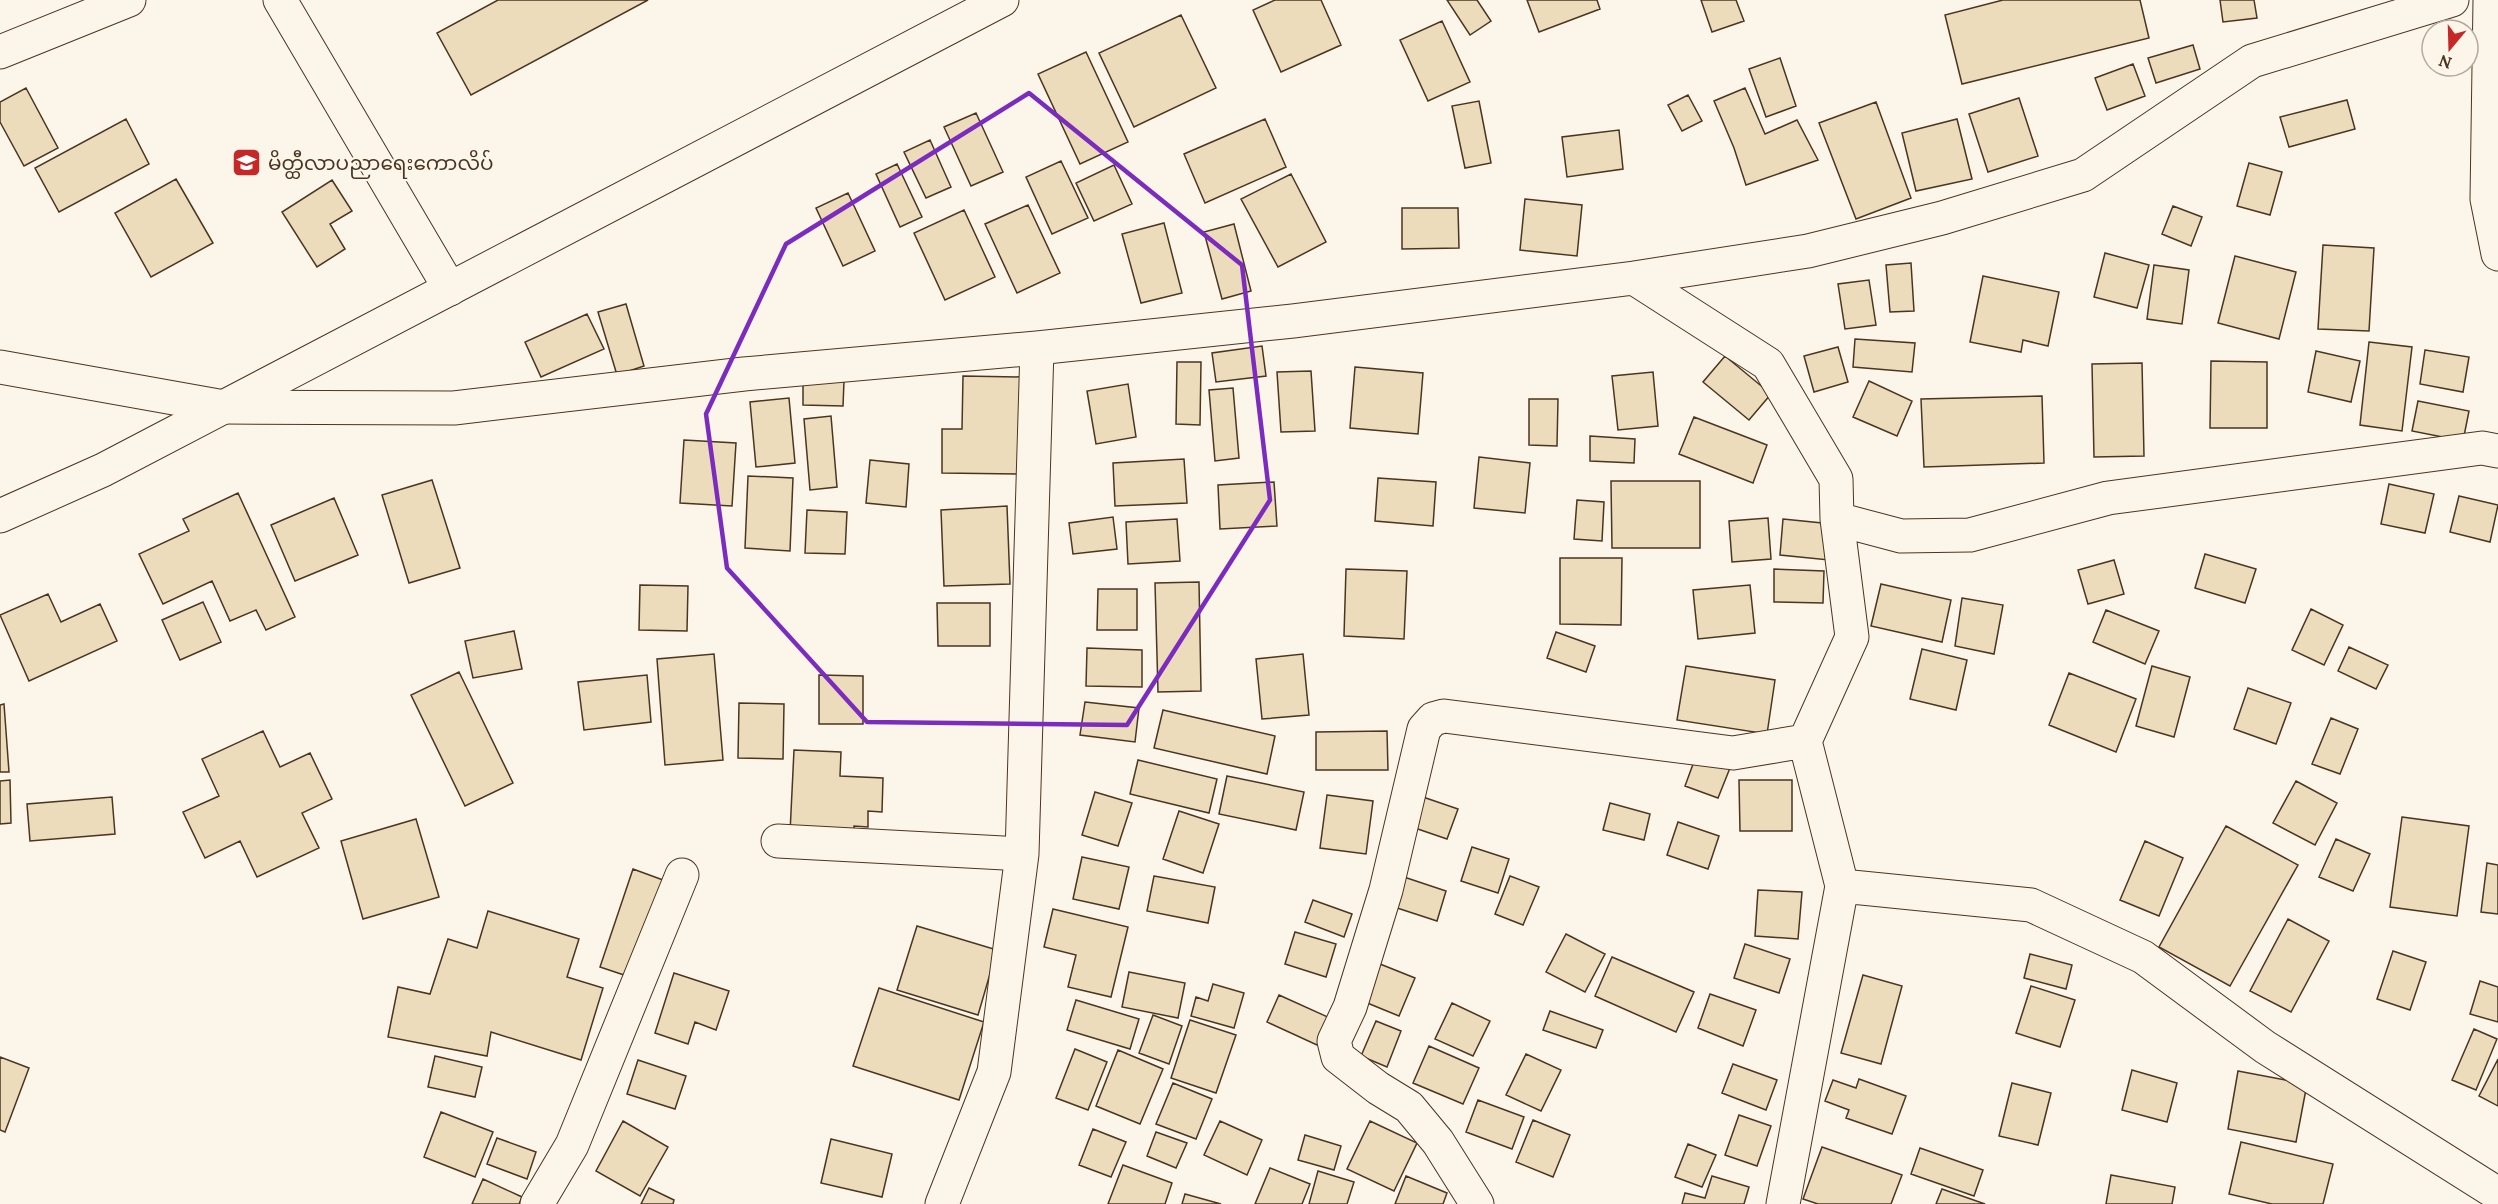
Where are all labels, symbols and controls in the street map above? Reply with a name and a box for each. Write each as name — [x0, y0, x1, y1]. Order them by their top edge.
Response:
north arrow — [2420, 18, 2480, 78]
text: N — [2436, 51, 2454, 74]
school or university icon: မိတ္ထီလာပညာရေးကောလိပ် — [231, 146, 263, 178]
place label: မိတ္ထီလာပညာရေးကောလိပ် — [268, 149, 493, 179]

